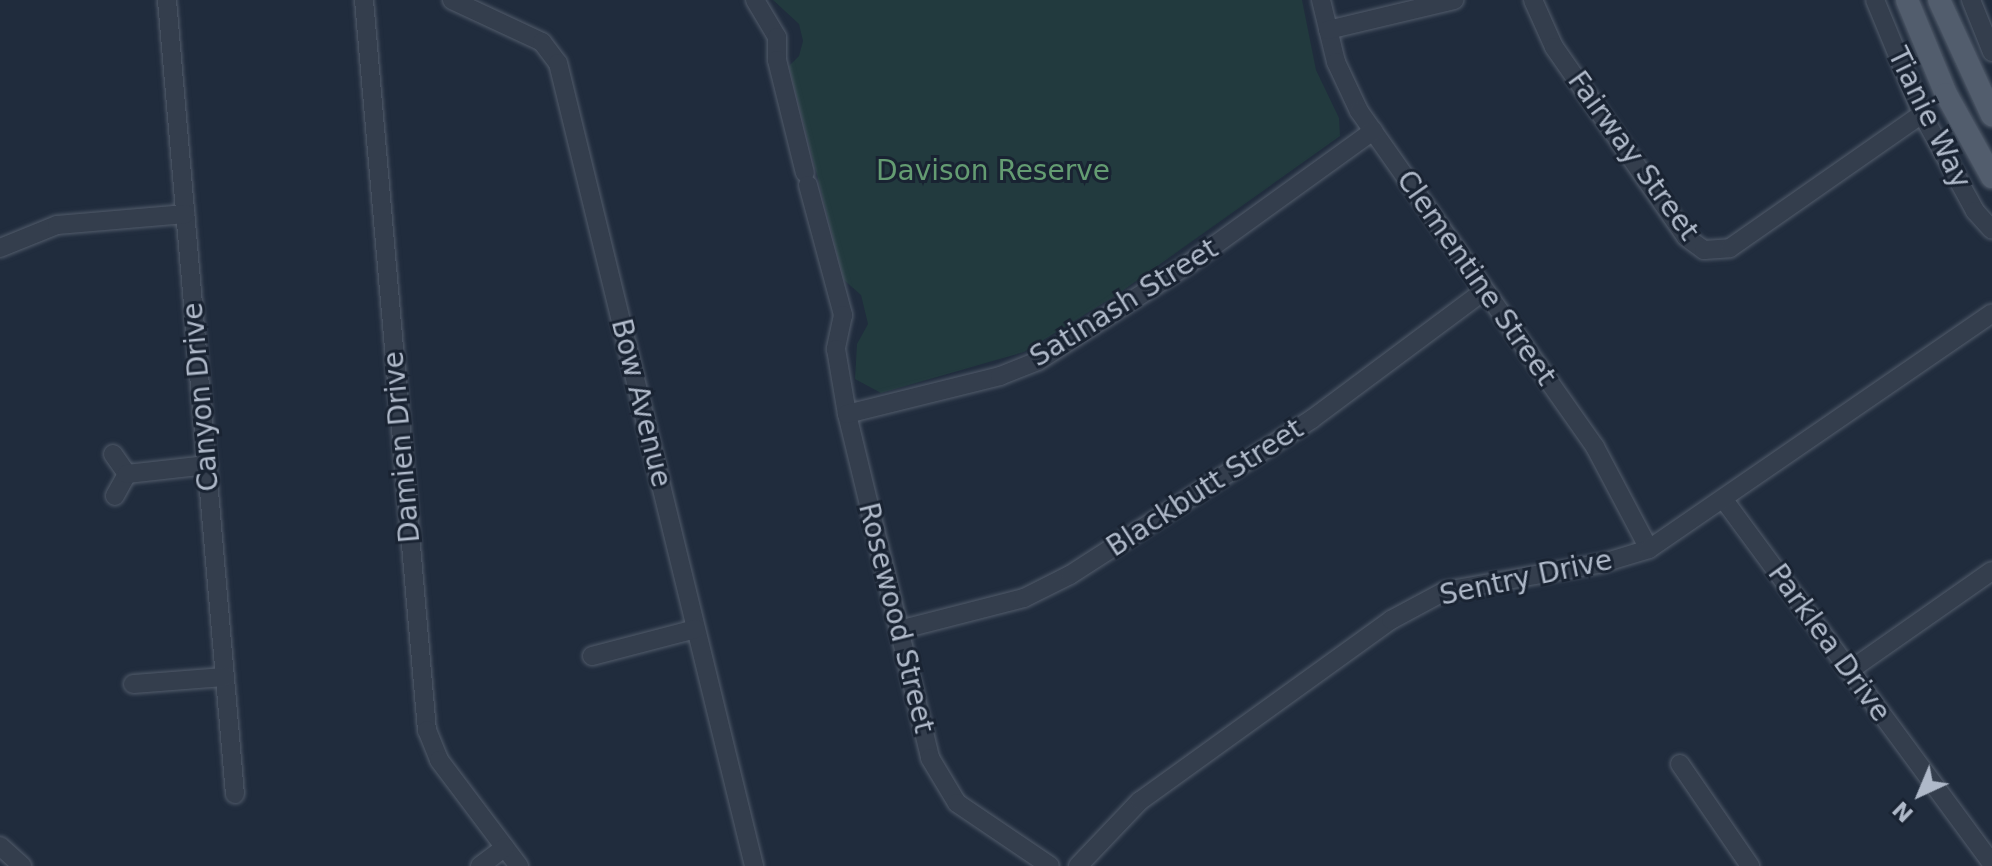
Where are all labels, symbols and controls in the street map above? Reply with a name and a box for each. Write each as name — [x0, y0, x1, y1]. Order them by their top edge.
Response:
street label: Tianie Way — [1880, 42, 1978, 194]
street label: Fairway Street — [1560, 65, 1706, 247]
park label: Davison Reserve — [876, 154, 1110, 188]
street label: Clementine Street — [1389, 164, 1563, 392]
street label: Satinash Street — [1024, 232, 1224, 374]
street label: Canyon Drive — [176, 301, 226, 493]
street label: Bow Avenue — [604, 315, 678, 491]
street label: Damien Drive — [377, 350, 427, 544]
street label: Blackbutt Street — [1101, 412, 1309, 564]
street label: Rosewood Street — [851, 499, 941, 737]
street label: Sentry Drive — [1437, 543, 1615, 613]
street label: Parklea Drive — [1761, 558, 1897, 728]
north arrow — [1880, 754, 1960, 834]
text: N — [1888, 796, 1918, 827]

